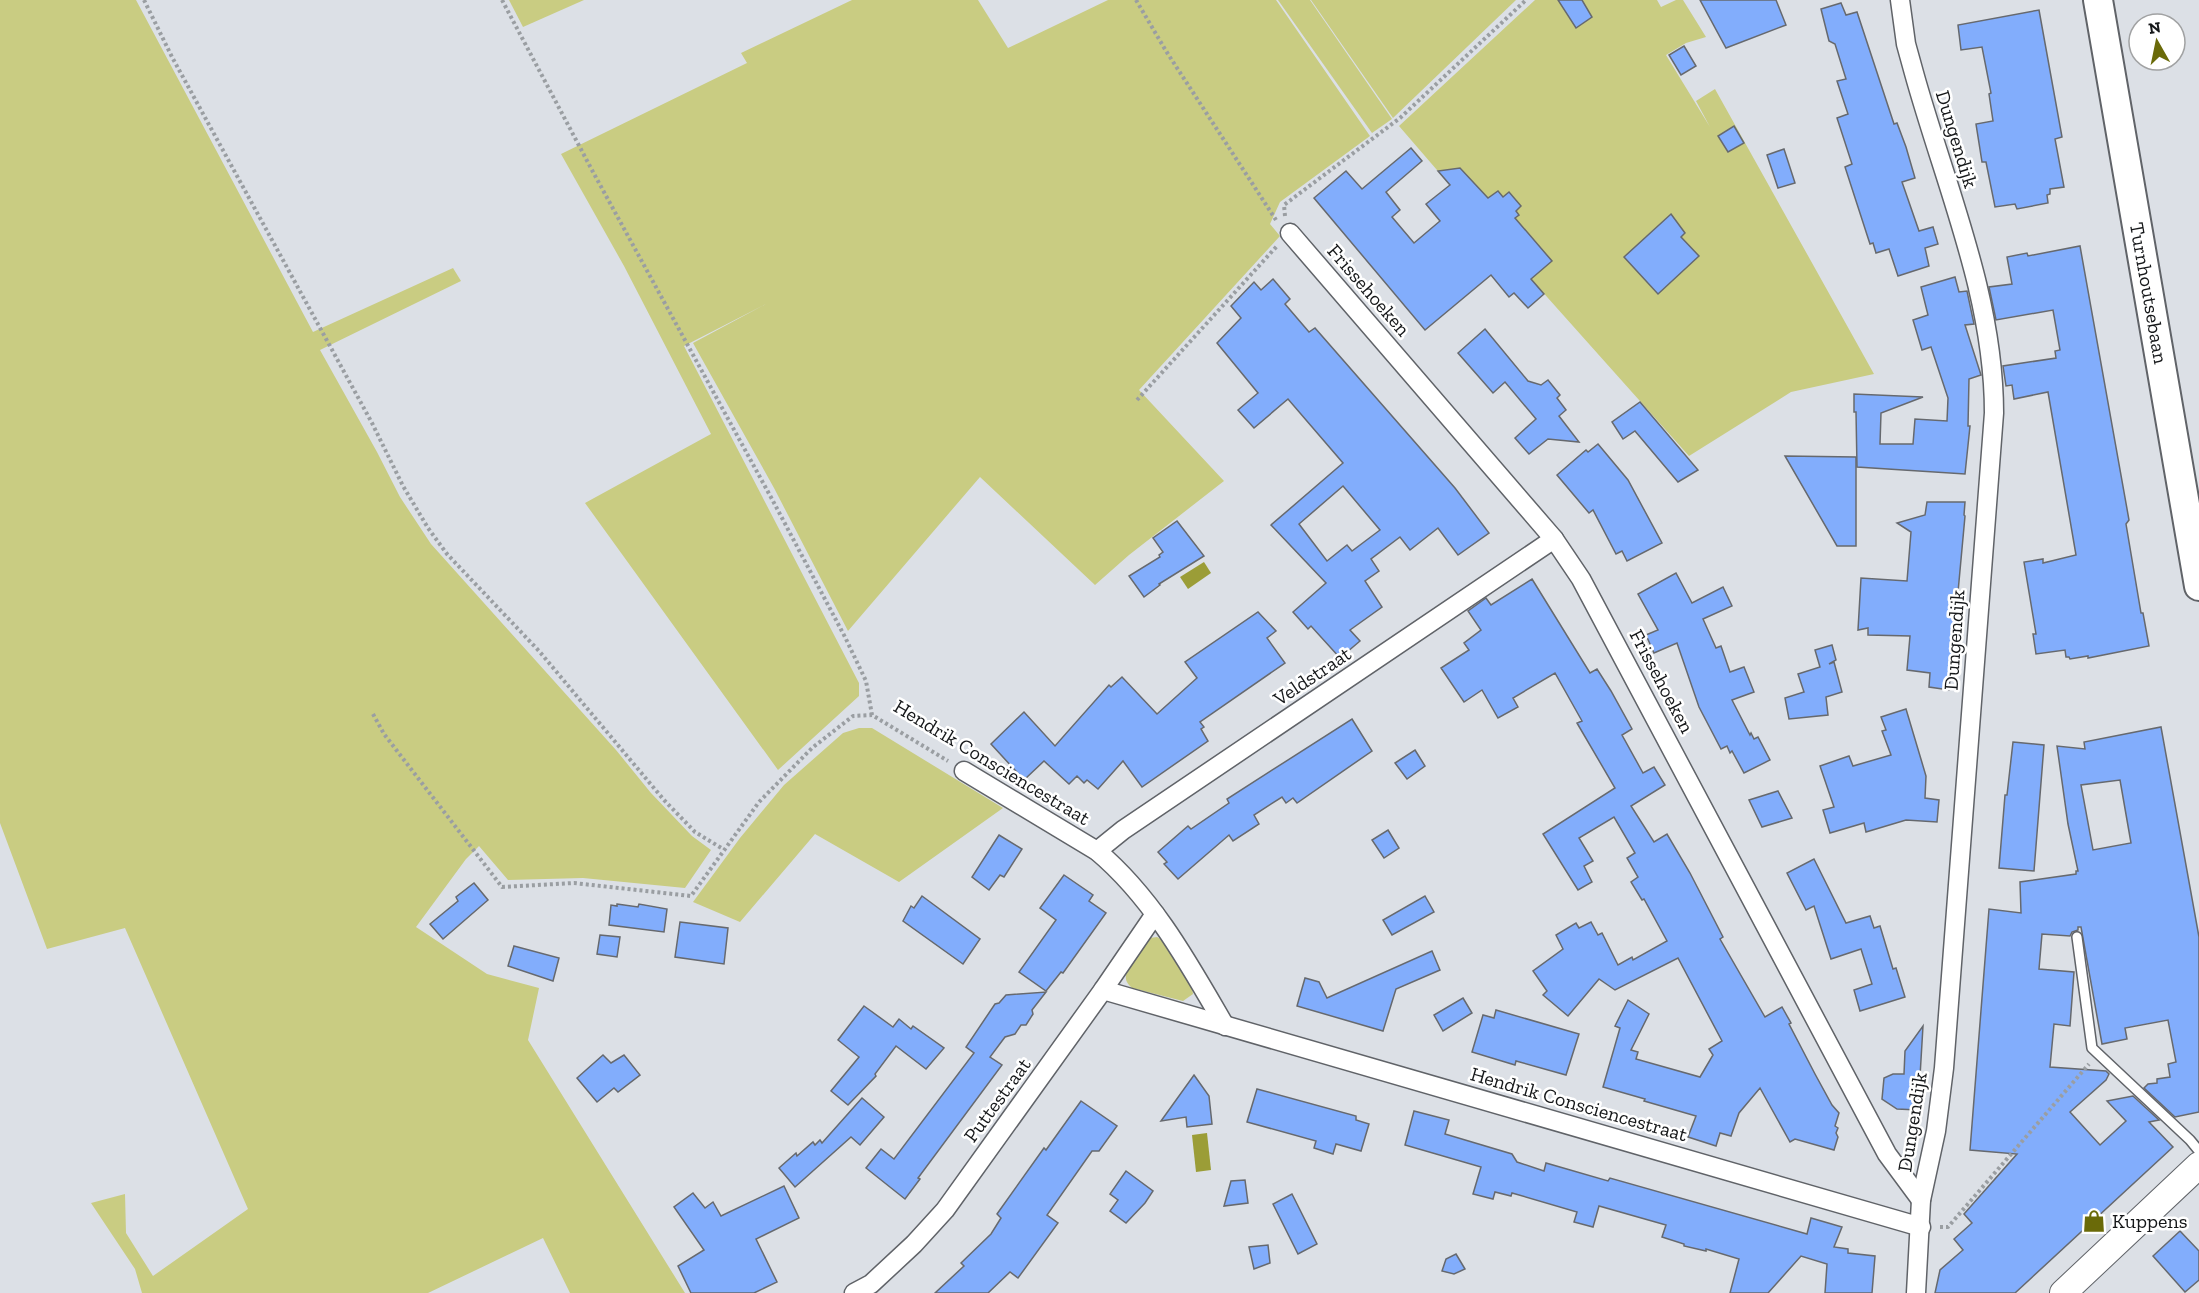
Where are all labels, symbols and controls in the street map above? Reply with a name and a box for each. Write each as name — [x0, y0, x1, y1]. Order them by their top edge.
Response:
north arrow — [2127, 12, 2187, 72]
text: N — [2147, 17, 2162, 38]
street label: Dungendijk — [1931, 87, 1983, 191]
street label: Turnhoutsebaan — [2125, 220, 2173, 366]
street label: Frissehoeken — [1323, 239, 1416, 341]
street label: Dungendijk — [1939, 588, 1970, 691]
street label: Frissehoeken — [1625, 625, 1700, 737]
street label: Veldstraat — [1268, 641, 1356, 711]
street label: Hendrik Consciencestraat — [890, 694, 1095, 830]
street label: Puttestraat — [958, 1053, 1036, 1147]
street label: Hendrik Consciencestraat — [1468, 1062, 1691, 1147]
street label: Dungendijk — [1892, 1070, 1932, 1174]
shop icon: Kuppens — [2081, 1208, 2107, 1234]
place label: Kuppens — [2112, 1209, 2188, 1233]

